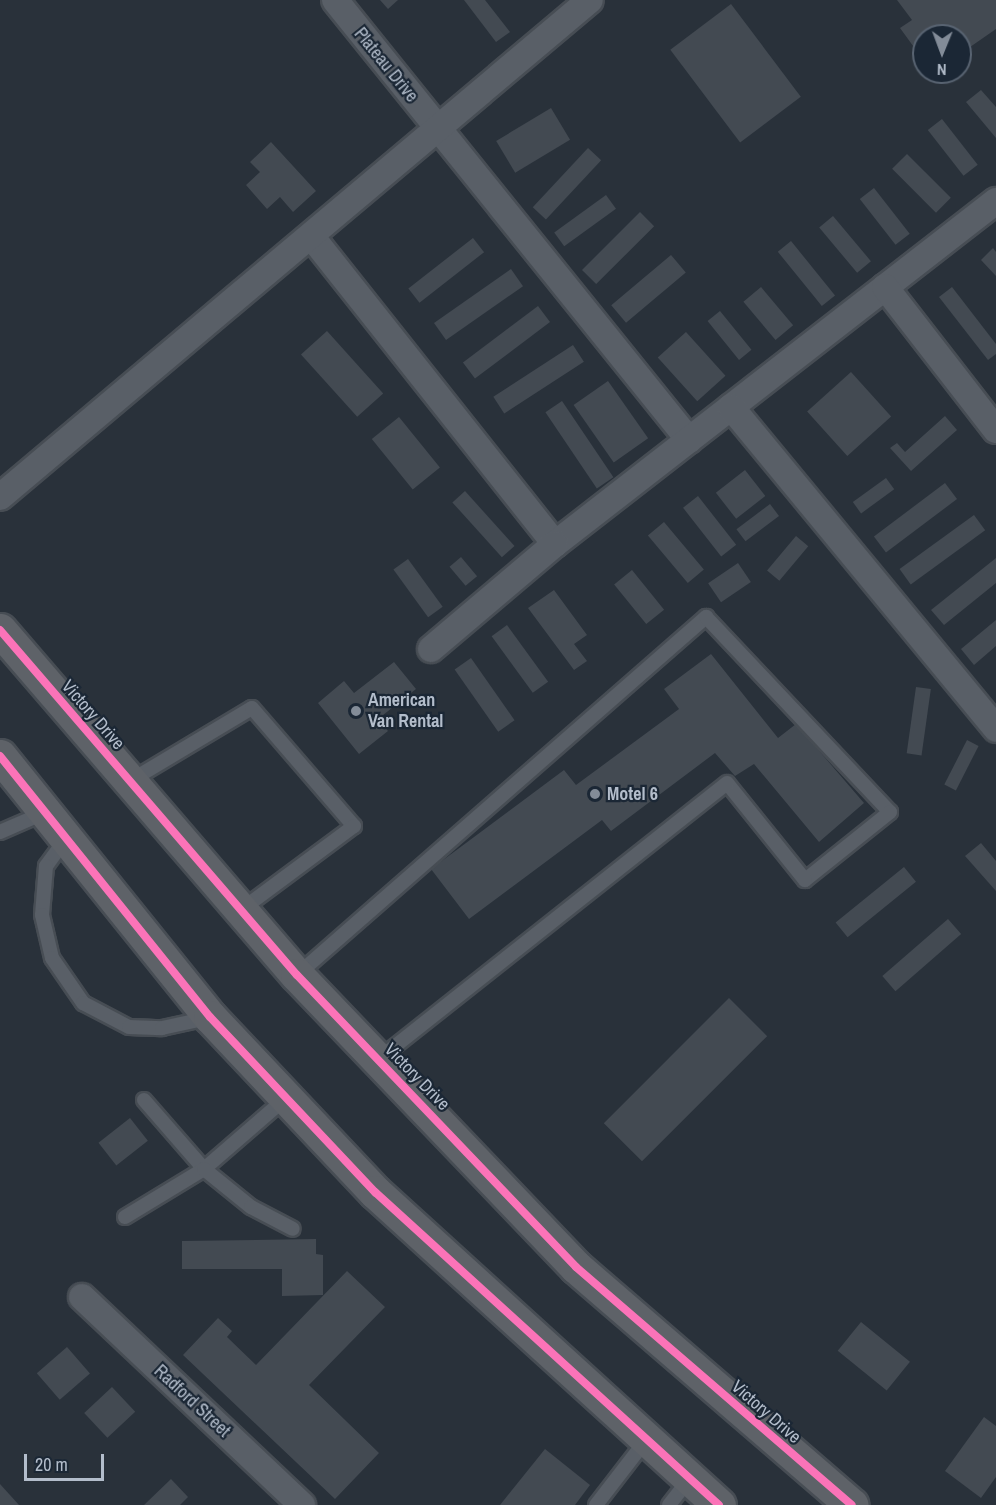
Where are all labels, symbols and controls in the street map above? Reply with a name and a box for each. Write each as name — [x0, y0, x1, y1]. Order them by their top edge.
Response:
street label: Plateau Drive — [349, 23, 423, 107]
north arrow — [912, 24, 972, 84]
text: N — [937, 59, 947, 81]
street label: Victory Drive — [57, 676, 129, 754]
place label: American Van Rental — [368, 690, 443, 732]
marker: American Van Rental — [349, 704, 363, 718]
place label: Motel 6 — [607, 783, 658, 805]
marker: Motel 6 — [588, 787, 602, 801]
street label: Victory Drive — [380, 1039, 454, 1115]
street label: Radford Street — [150, 1360, 234, 1442]
street label: Victory Drive — [727, 1376, 805, 1448]
scale bar — [27, 1442, 106, 1480]
text: 20 m — [35, 1452, 68, 1477]

